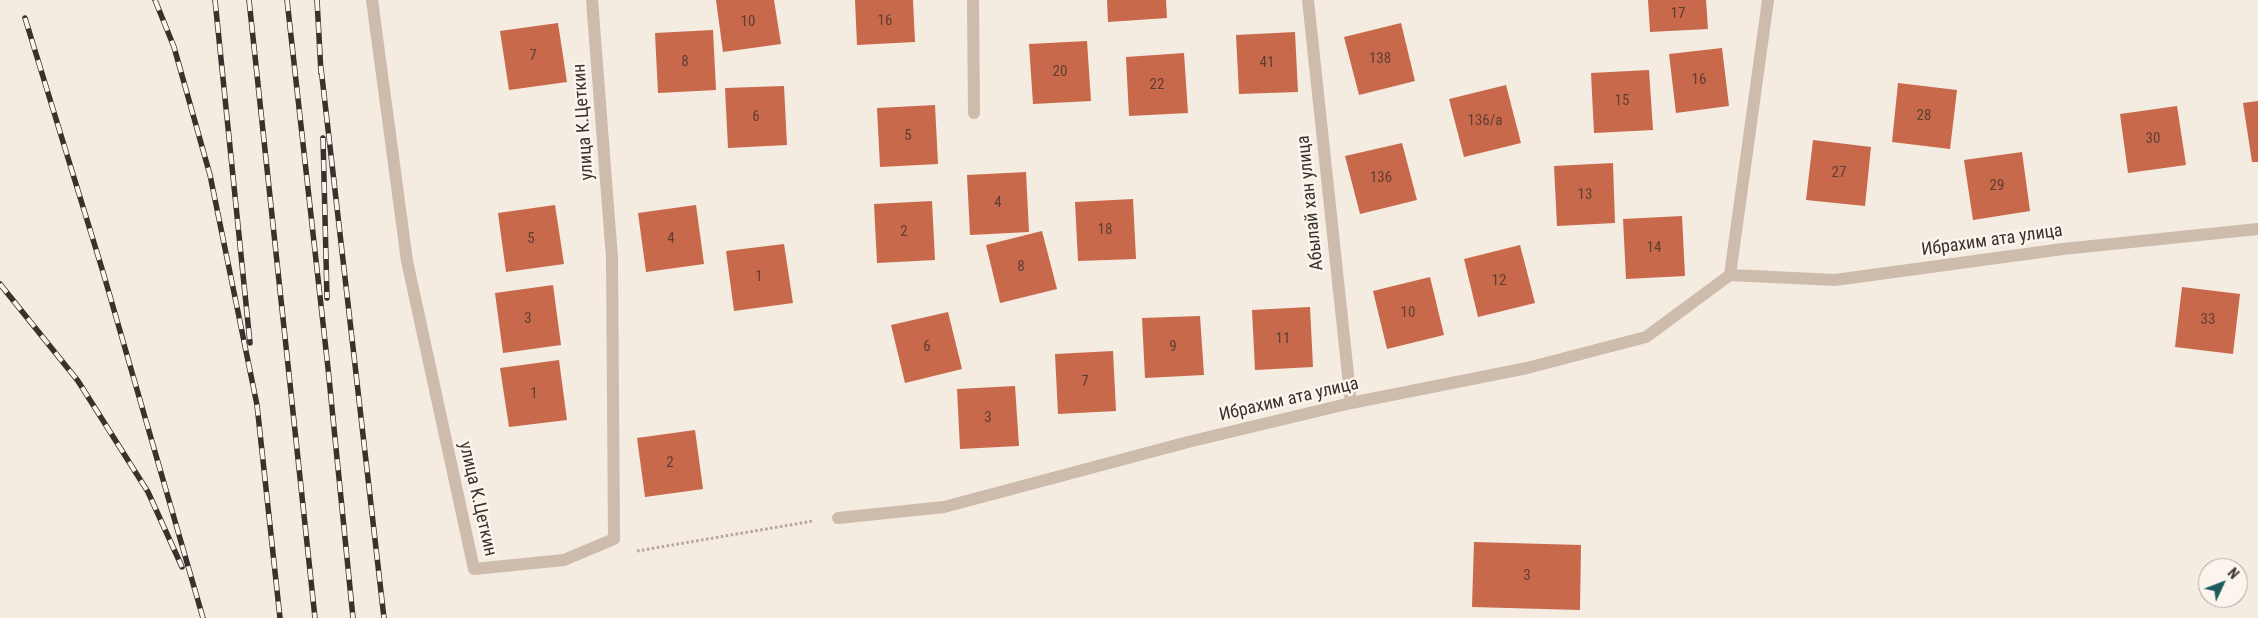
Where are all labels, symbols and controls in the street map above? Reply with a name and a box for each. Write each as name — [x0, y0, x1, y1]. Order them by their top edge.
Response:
house number: 17 — [1671, 5, 1685, 23]
house number: 16 — [878, 12, 892, 30]
house number: 10 — [741, 13, 755, 31]
house number: 7 — [529, 47, 537, 65]
house number: 138 — [1369, 50, 1391, 68]
house number: 8 — [681, 53, 689, 71]
house number: 41 — [1260, 54, 1274, 72]
street label: улица К.Цеткин — [569, 63, 599, 181]
house number: 20 — [1053, 63, 1067, 81]
house number: 16 — [1692, 71, 1706, 89]
house number: 22 — [1150, 76, 1164, 94]
house number: 15 — [1615, 92, 1629, 110]
house number: 28 — [1917, 107, 1931, 125]
house number: 6 — [752, 108, 760, 126]
house number: 136/а — [1468, 112, 1502, 130]
house number: 5 — [904, 127, 912, 145]
house number: 30 — [2146, 130, 2160, 148]
street label: Абылай хан улица — [1293, 134, 1329, 272]
house number: 27 — [1832, 164, 1846, 182]
house number: 136 — [1370, 169, 1392, 187]
house number: 29 — [1990, 177, 2004, 195]
house number: 13 — [1578, 186, 1592, 204]
house number: 4 — [994, 194, 1002, 212]
street label: Ибрахим ата улица — [1920, 220, 2064, 262]
house number: 18 — [1098, 221, 1112, 239]
house number: 2 — [900, 223, 908, 241]
house number: 5 — [527, 230, 535, 248]
house number: 4 — [667, 230, 675, 248]
house number: 14 — [1647, 239, 1661, 257]
house number: 8 — [1017, 258, 1025, 276]
house number: 1 — [755, 268, 763, 286]
house number: 12 — [1492, 272, 1506, 290]
house number: 10 — [1401, 304, 1415, 322]
house number: 3 — [524, 310, 532, 328]
house number: 33 — [2201, 311, 2215, 329]
house number: 11 — [1276, 330, 1290, 348]
house number: 6 — [923, 338, 931, 356]
house number: 9 — [1169, 338, 1177, 356]
house number: 7 — [1081, 373, 1089, 391]
street label: Ибрахим ата улица — [1217, 373, 1361, 427]
house number: 1 — [530, 385, 538, 403]
house number: 3 — [984, 409, 992, 427]
street label: улица К.Цеткин — [453, 440, 501, 558]
house number: 2 — [666, 454, 674, 472]
north arrow — [2198, 558, 2248, 608]
text: N — [2224, 565, 2242, 582]
house number: 3 — [1523, 567, 1531, 585]

